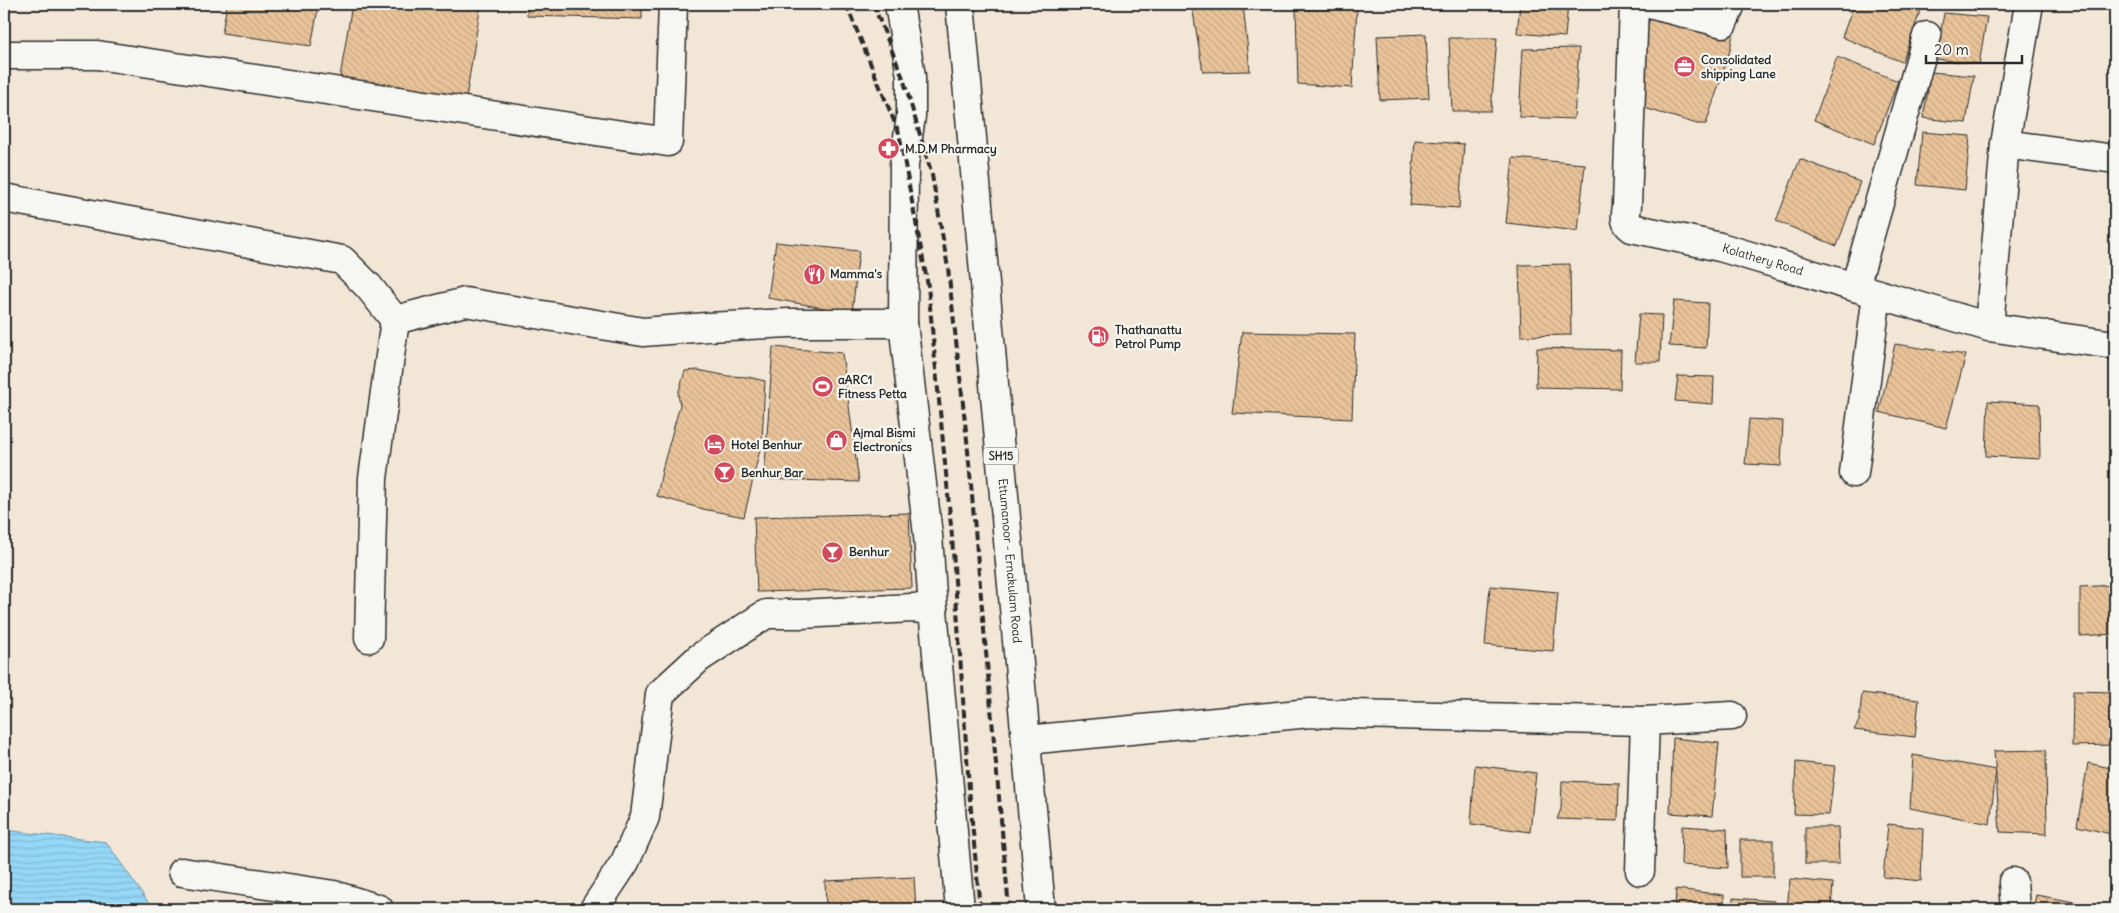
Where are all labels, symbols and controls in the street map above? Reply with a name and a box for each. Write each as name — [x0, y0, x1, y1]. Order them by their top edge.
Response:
scale bar — [1926, 32, 2023, 64]
text: 20 m — [1934, 40, 1969, 59]
place label: Consolidated shipping Lane — [1701, 52, 1776, 82]
office icon: Consolidated shipping Lane — [1673, 55, 1697, 79]
pharmacy icon: M.D.M Pharmacy — [877, 137, 901, 161]
place label: M.D.M Pharmacy — [905, 141, 997, 157]
street label: Kolathery Road — [1721, 240, 1805, 278]
restaurant icon: Mamma's — [802, 262, 826, 286]
place label: Mamma's — [830, 266, 883, 281]
place label: Thathanattu Petrol Pump — [1115, 322, 1182, 352]
fuel station icon: Thathanattu Petrol Pump — [1087, 325, 1111, 349]
place label: aARC1 Fitness Petta — [838, 372, 907, 401]
sports icon: aARC1 Fitness Petta — [810, 375, 834, 399]
place label: Ajmal Bismi Electronics — [853, 425, 916, 454]
shop icon: Ajmal Bismi Electronics — [825, 428, 849, 452]
hotel icon: Hotel Benhur — [703, 433, 727, 457]
place label: Hotel Benhur — [731, 437, 802, 452]
road number: SH15 — [984, 448, 1018, 464]
bar icon: Benhur Bar — [713, 461, 737, 485]
place label: Benhur Bar — [741, 465, 804, 480]
street label: Ettumanoor - Ernakulam Road — [995, 478, 1025, 644]
bar icon: Benhur — [821, 540, 845, 564]
place label: Benhur — [849, 544, 889, 559]

